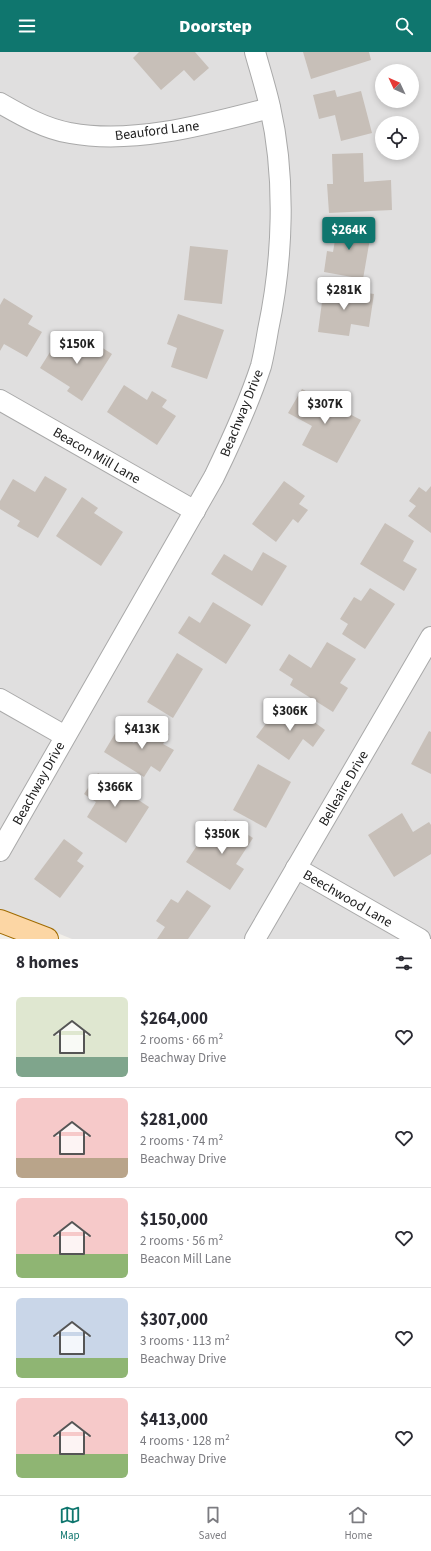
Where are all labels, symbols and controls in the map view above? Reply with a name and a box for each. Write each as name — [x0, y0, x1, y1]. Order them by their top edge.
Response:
text: Doorstep — [179, 14, 252, 39]
icon: menu — [16, 15, 38, 37]
icon: search — [393, 15, 415, 37]
north arrow — [375, 64, 419, 108]
map controls — [375, 64, 419, 160]
street label: Beauford Lane — [114, 116, 201, 146]
button: locate — [375, 116, 419, 160]
pin: $264K — [321, 217, 377, 251]
text: $264K — [331, 221, 367, 239]
pin: $281K — [316, 277, 372, 311]
text: $281K — [326, 281, 362, 299]
pin: $150K — [49, 331, 105, 365]
text: $150K — [59, 335, 95, 353]
street label: Beachway Drive — [215, 367, 269, 460]
pin: $307K — [297, 391, 353, 425]
text: $307K — [307, 395, 343, 413]
street label: Beacon Mill Lane — [49, 423, 144, 489]
pin: $306K — [262, 698, 318, 732]
text: $306K — [272, 702, 308, 720]
pin: $413K — [114, 716, 170, 750]
text: $413K — [124, 720, 160, 738]
street label: Beachway Drive — [8, 738, 70, 829]
street label: Belleaire Drive — [314, 747, 374, 830]
pin: $366K — [87, 774, 143, 808]
text: $366K — [97, 778, 133, 796]
pin: $350K — [194, 821, 250, 855]
text: $350K — [204, 825, 240, 843]
street label: Beechwood Lane — [299, 865, 396, 933]
text: 8 homes — [16, 951, 78, 975]
icon: filters — [393, 952, 415, 974]
text: $264,000 — [140, 1007, 208, 1031]
icon: home — [48, 1013, 96, 1061]
icon: heart — [393, 1026, 415, 1048]
text: 2 rooms · 66 m² — [140, 1031, 223, 1049]
text: Beachway Drive — [140, 1049, 226, 1067]
text: $281,000 — [140, 1108, 208, 1132]
icon: home — [48, 1114, 96, 1162]
icon: heart — [393, 1127, 415, 1149]
text: 2 rooms · 74 m² — [140, 1132, 223, 1150]
text: Beachway Drive — [140, 1150, 226, 1168]
text: $150,000 — [140, 1208, 208, 1232]
icon: home — [48, 1214, 96, 1262]
icon: heart — [393, 1227, 415, 1249]
text: 2 rooms · 56 m² — [140, 1232, 223, 1250]
text: Beacon Mill Lane — [140, 1250, 231, 1268]
text: $307,000 — [140, 1308, 208, 1332]
icon: home — [48, 1314, 96, 1362]
icon: heart — [393, 1327, 415, 1349]
text: 3 rooms · 113 m² — [140, 1332, 230, 1350]
text: Beachway Drive — [140, 1350, 226, 1368]
text: $413,000 — [140, 1408, 208, 1432]
icon: home — [48, 1414, 96, 1462]
icon: heart — [393, 1427, 415, 1449]
text: 4 rooms · 128 m² — [140, 1432, 230, 1450]
text: Beachway Drive — [140, 1450, 226, 1468]
tab: Map — [59, 1504, 81, 1543]
tab: Saved — [199, 1504, 227, 1543]
tab: Home — [344, 1504, 372, 1543]

